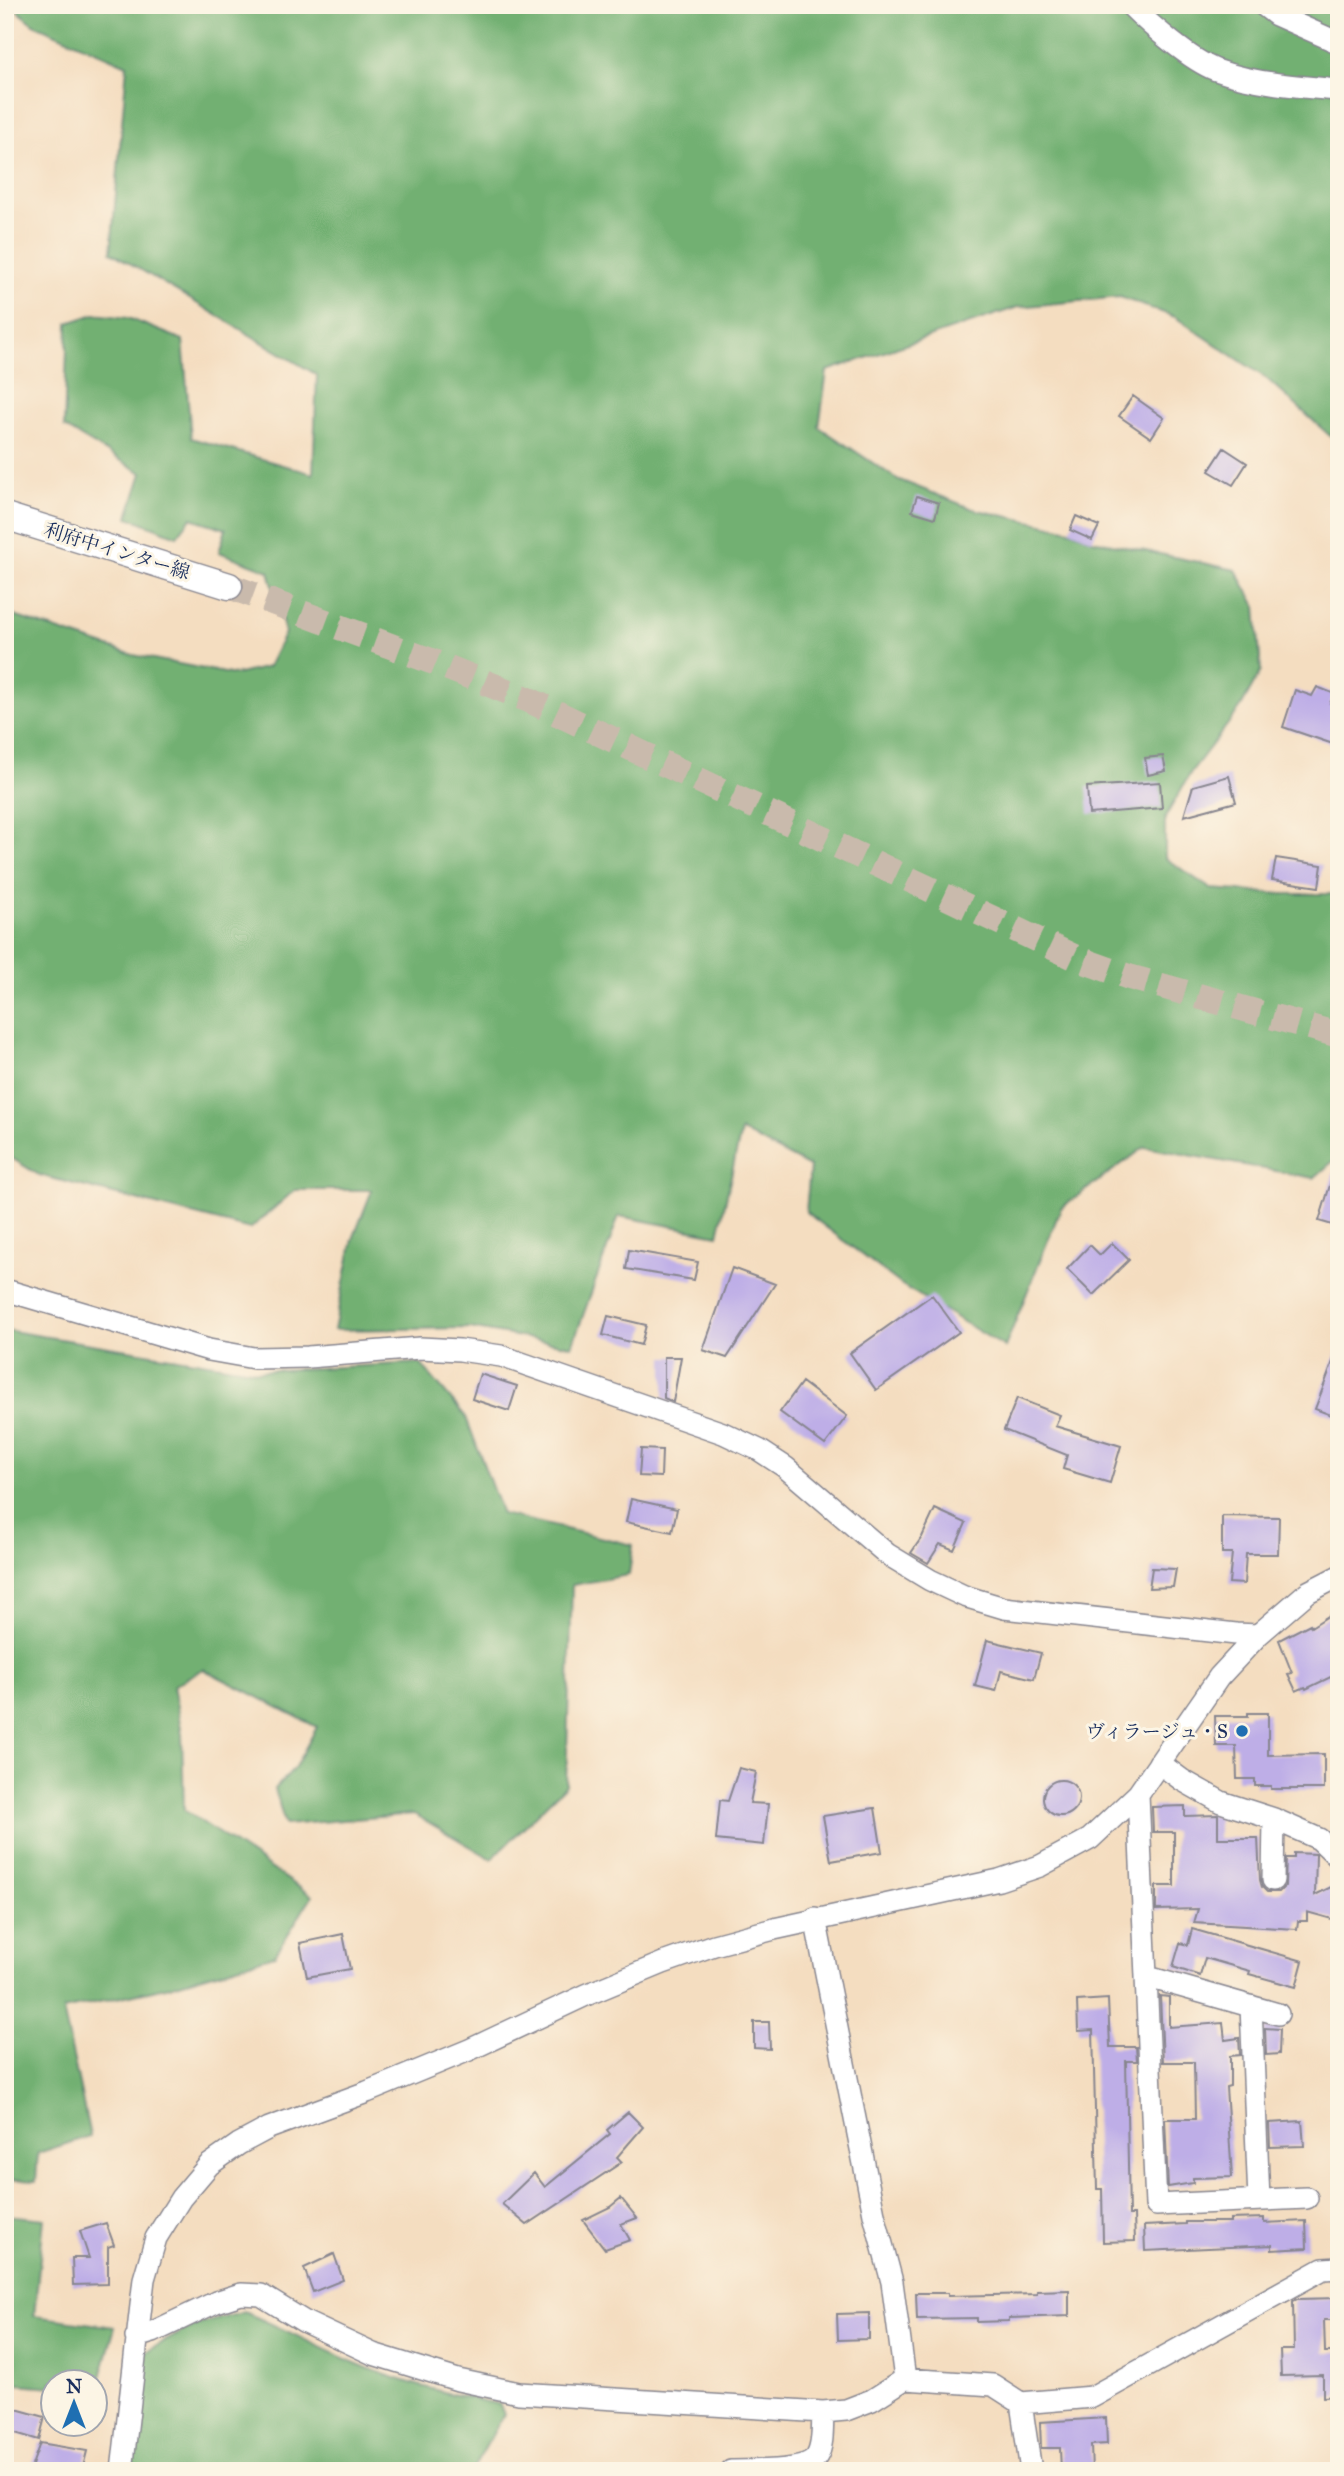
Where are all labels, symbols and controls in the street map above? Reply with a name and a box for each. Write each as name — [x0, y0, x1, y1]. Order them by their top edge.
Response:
street label: 利府中インター線 — [41, 518, 193, 584]
place label: ヴィラージュ・S — [1086, 1720, 1228, 1743]
marker: ヴィラージュ・S — [1234, 1723, 1250, 1739]
north arrow — [38, 2368, 108, 2438]
text: N — [66, 2375, 82, 2398]

